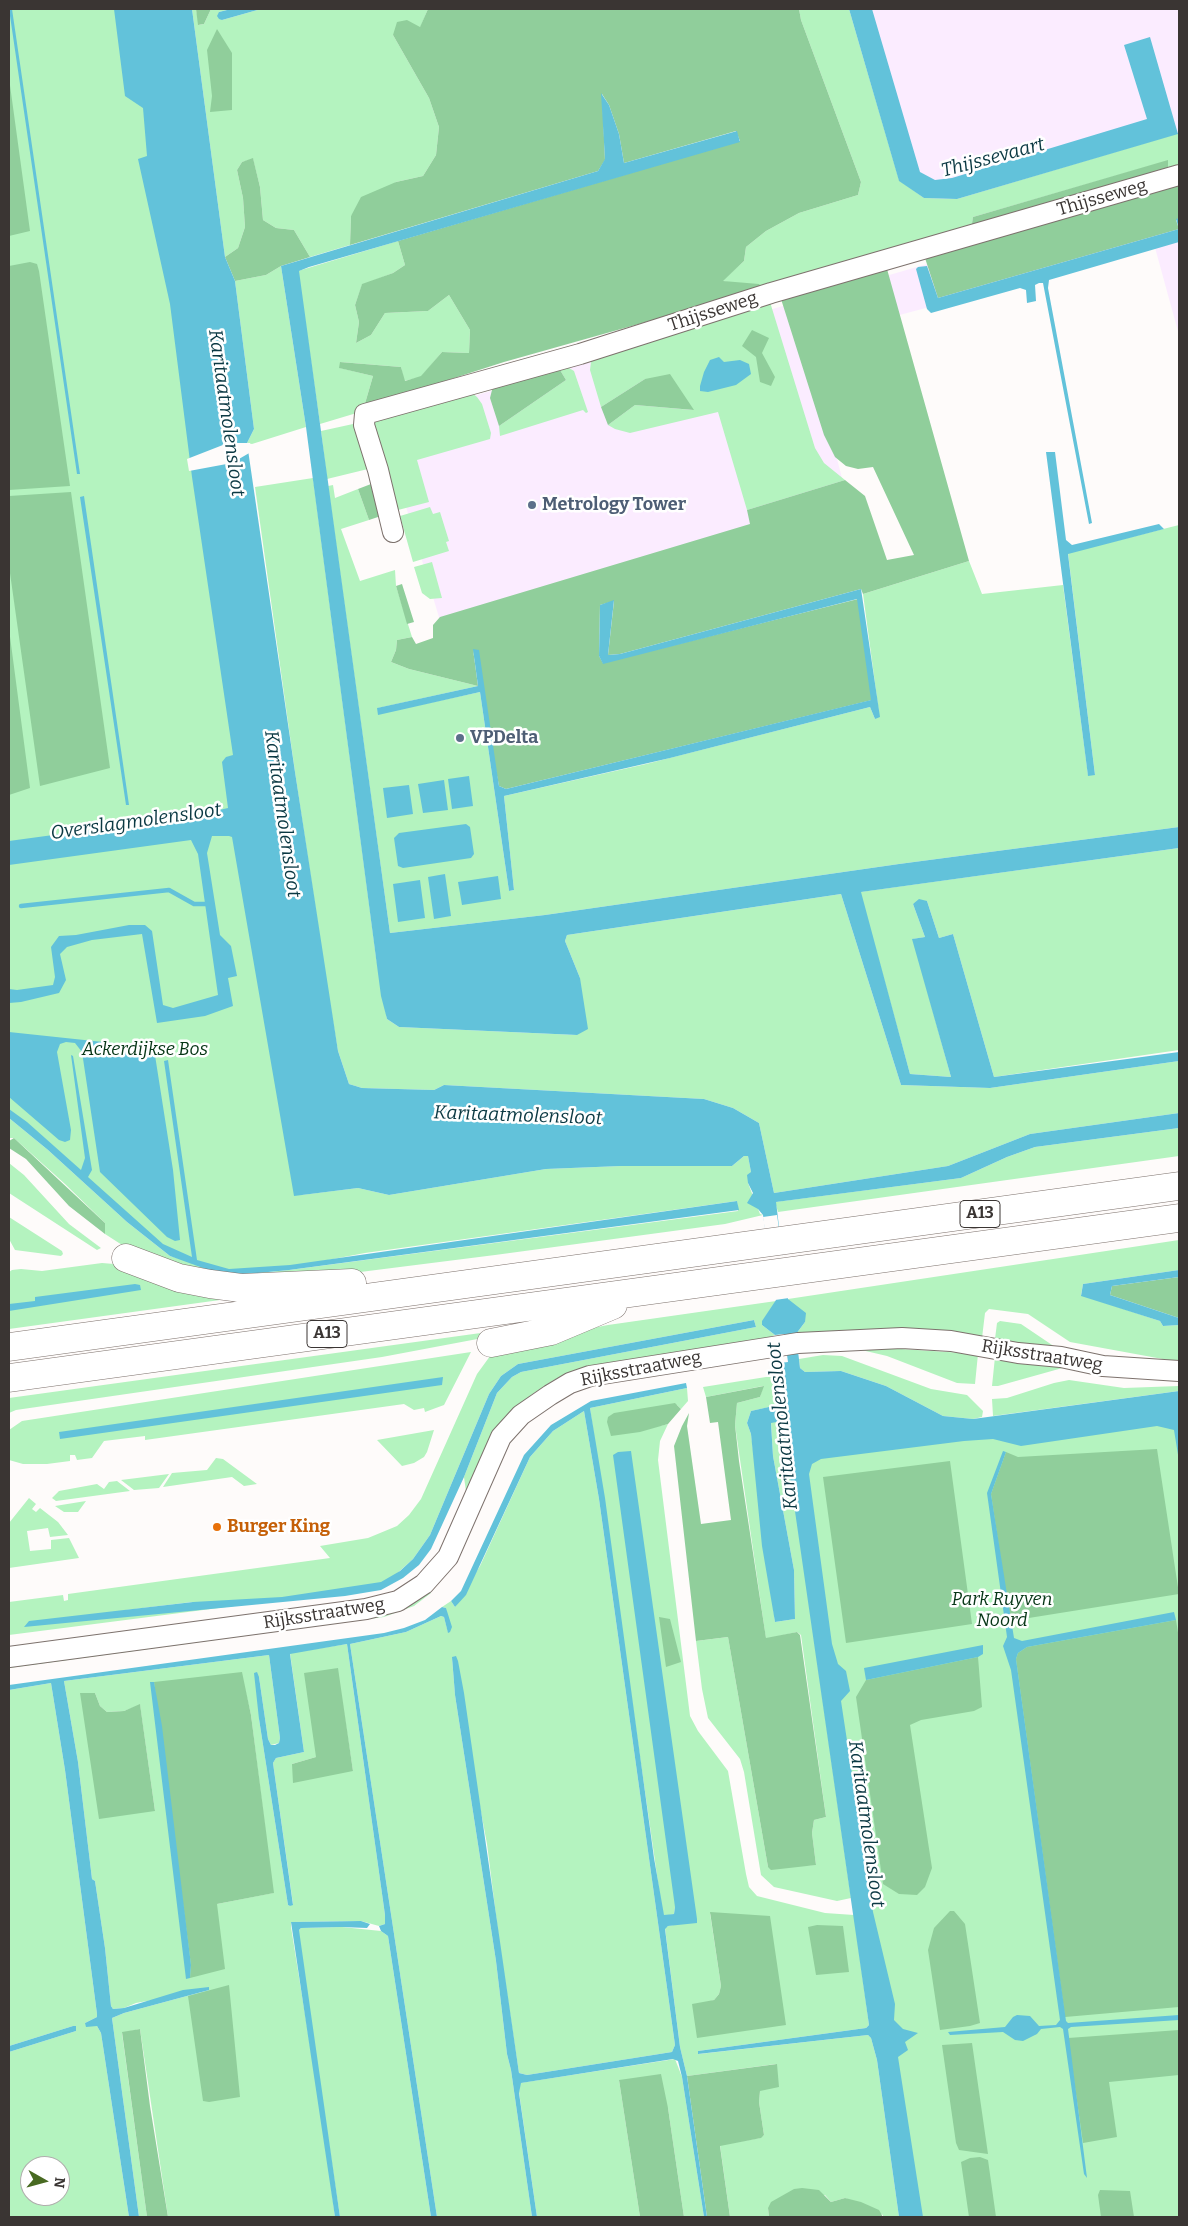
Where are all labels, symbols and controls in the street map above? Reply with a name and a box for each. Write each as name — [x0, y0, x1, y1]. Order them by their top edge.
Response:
water label: Thijssevaart — [939, 133, 1047, 183]
street label: Thijsseweg — [1055, 175, 1149, 221]
street label: Thijsseweg — [666, 287, 760, 337]
water label: Karitaatmolensloot — [203, 328, 249, 498]
place label: Metrology Tower — [542, 494, 686, 516]
marker: Metrology Tower — [526, 499, 538, 511]
place label: VPDelta — [470, 727, 538, 749]
water label: Karitaatmolensloot — [259, 729, 305, 899]
marker: VPDelta — [454, 732, 466, 744]
water label: Overslagmolensloot — [49, 799, 223, 845]
park label: Ackerdijkse Bos — [82, 1039, 208, 1061]
water label: Karitaatmolensloot — [433, 1102, 603, 1130]
road number: A13 — [960, 1200, 1000, 1228]
road number: A13 — [307, 1320, 347, 1348]
street label: Rijksstraatweg — [980, 1336, 1104, 1376]
water label: Karitaatmolensloot — [763, 1341, 803, 1511]
street label: Rijksstraatweg — [579, 1347, 703, 1391]
place label: Burger King — [227, 1516, 330, 1538]
marker: Burger King — [211, 1521, 223, 1533]
park label: Park Ruyven Noord — [951, 1589, 1053, 1632]
street label: Rijksstraatweg — [262, 1594, 386, 1634]
water label: Karitaatmolensloot — [843, 1739, 889, 1909]
north arrow — [20, 2156, 70, 2206]
text: N — [50, 2176, 68, 2189]

